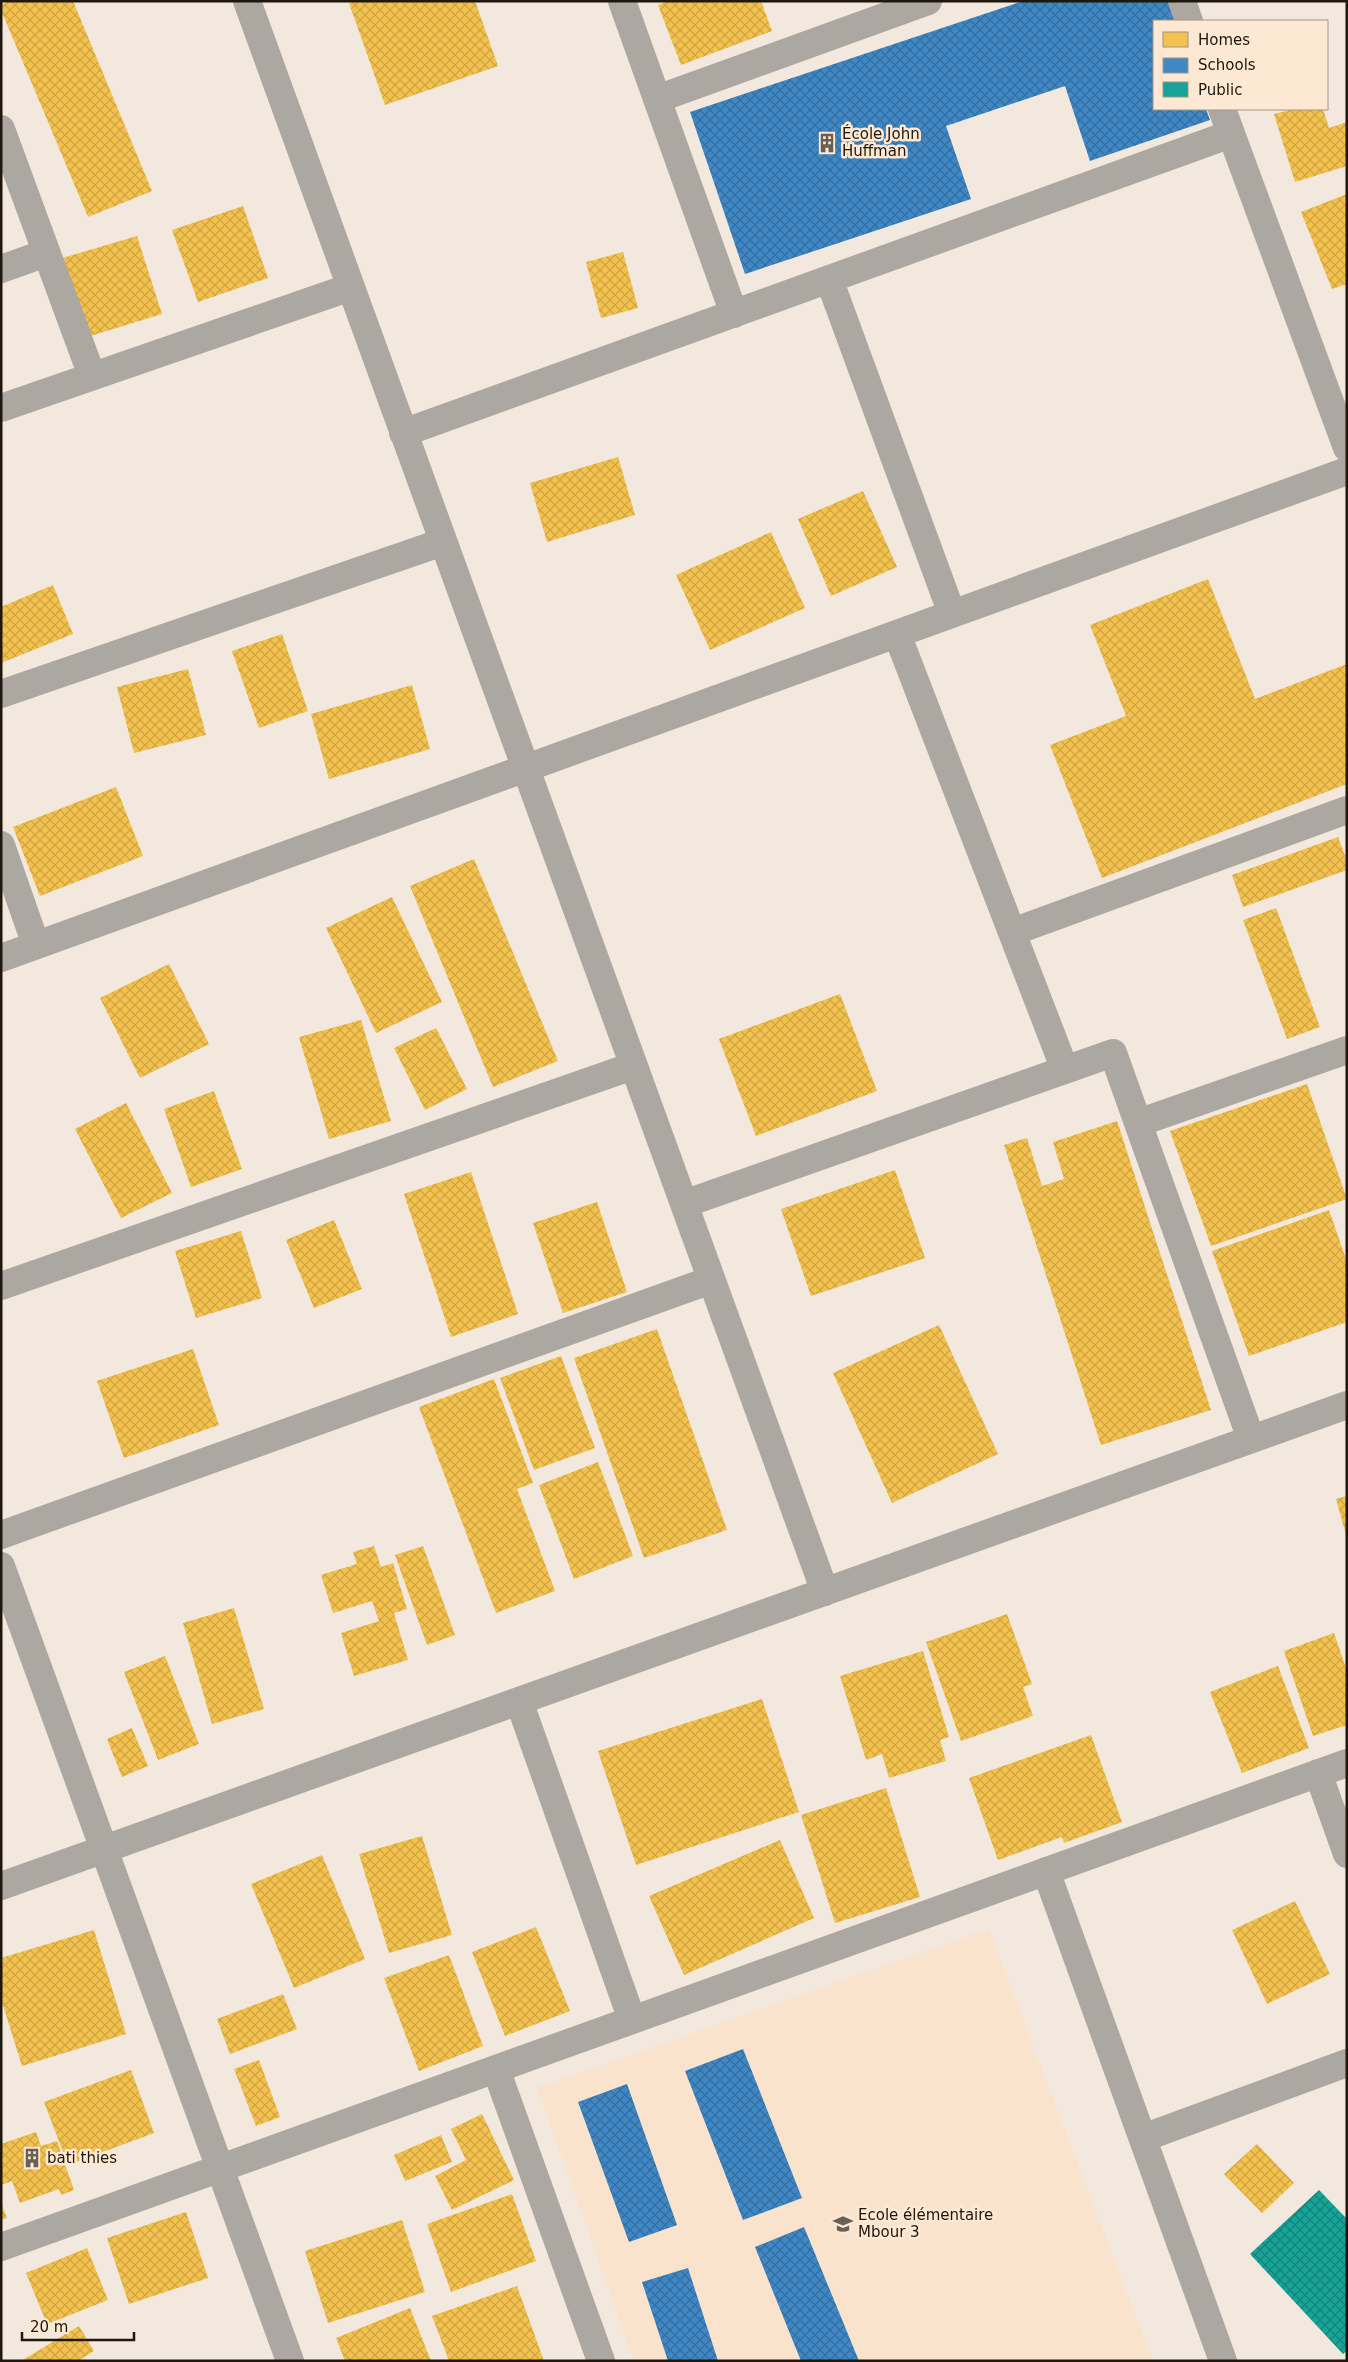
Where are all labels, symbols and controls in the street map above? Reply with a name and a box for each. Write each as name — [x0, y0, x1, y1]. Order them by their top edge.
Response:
legend — [1153, 20, 1328, 110]
text: Homes — [1198, 31, 1250, 49]
text: Schools — [1198, 56, 1256, 74]
text: Public — [1198, 81, 1242, 99]
place label: École John Huffman — [842, 124, 920, 160]
building icon: École John Huffman — [816, 132, 838, 154]
building icon: bati thies — [21, 2147, 43, 2169]
place label: bati thies — [47, 2149, 117, 2167]
place label: Ecole élémentaire Mbour 3 — [858, 2206, 993, 2241]
school or university icon: Ecole élémentaire Mbour 3 — [832, 2213, 854, 2235]
scale bar — [22, 2310, 135, 2342]
text: 20 m — [30, 2318, 68, 2336]

